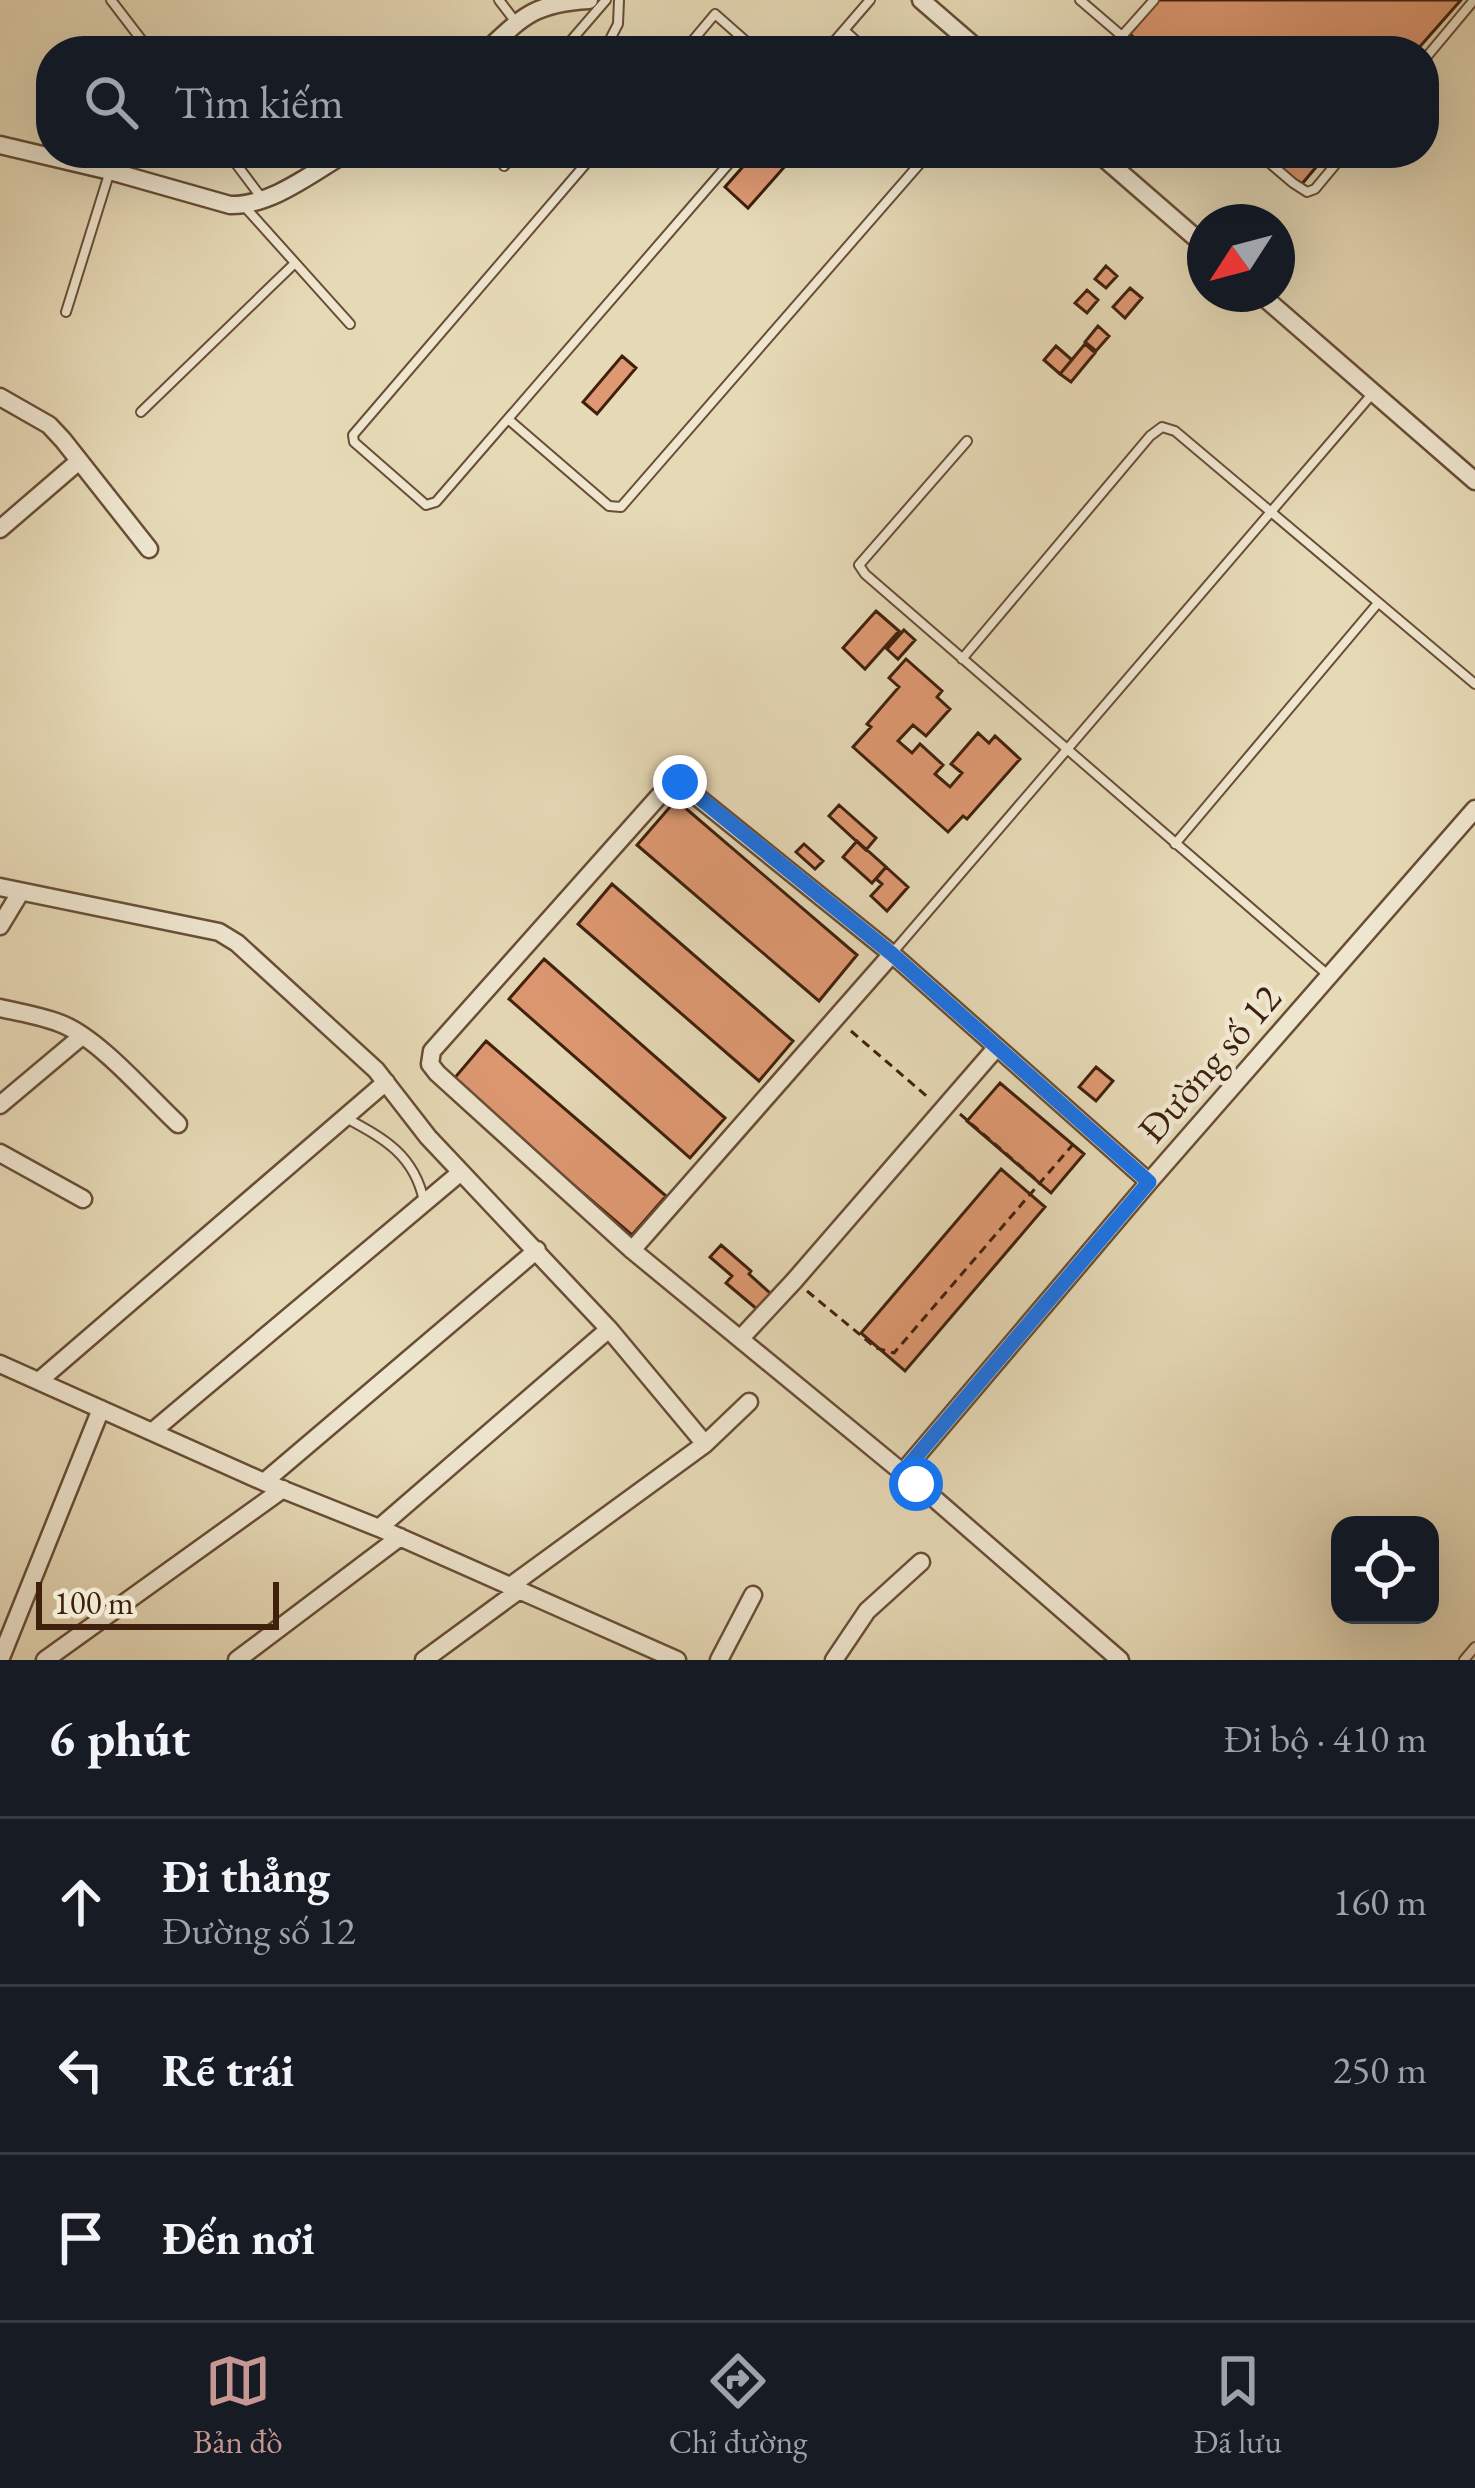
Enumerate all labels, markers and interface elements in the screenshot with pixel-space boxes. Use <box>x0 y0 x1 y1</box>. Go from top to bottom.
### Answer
search box <box>36 36 1439 168</box>
icon: search <box>78 69 144 135</box>
text: Tìm kiếm <box>174 73 344 131</box>
north arrow <box>1187 204 1295 312</box>
route end <box>653 755 707 809</box>
street label: Đường số 12 <box>1127 973 1292 1153</box>
route start <box>889 1457 943 1511</box>
map controls <box>1331 1516 1439 1624</box>
button: locate <box>1331 1516 1439 1624</box>
scale bar <box>36 1576 279 1629</box>
text: 100 m <box>54 1581 134 1624</box>
text: 6 phút <box>48 1705 190 1771</box>
text: Đi bộ · 410 m <box>1223 1713 1427 1764</box>
text: Đi thẳng <box>162 1847 330 1905</box>
icon: ahead <box>48 1869 114 1935</box>
text: 160 m <box>1333 1876 1427 1927</box>
text: Đường số 12 <box>162 1905 356 1956</box>
icon: left <box>48 2037 114 2103</box>
text: Rẽ trái <box>162 2041 294 2099</box>
text: 250 m <box>1333 2044 1427 2095</box>
icon: arrive <box>48 2205 114 2271</box>
text: Đến nơi <box>162 2209 315 2267</box>
tab: Bản đồ <box>193 2348 283 2463</box>
tab: Chỉ đường <box>669 2348 807 2463</box>
tab: Đã lưu <box>1194 2348 1282 2463</box>

